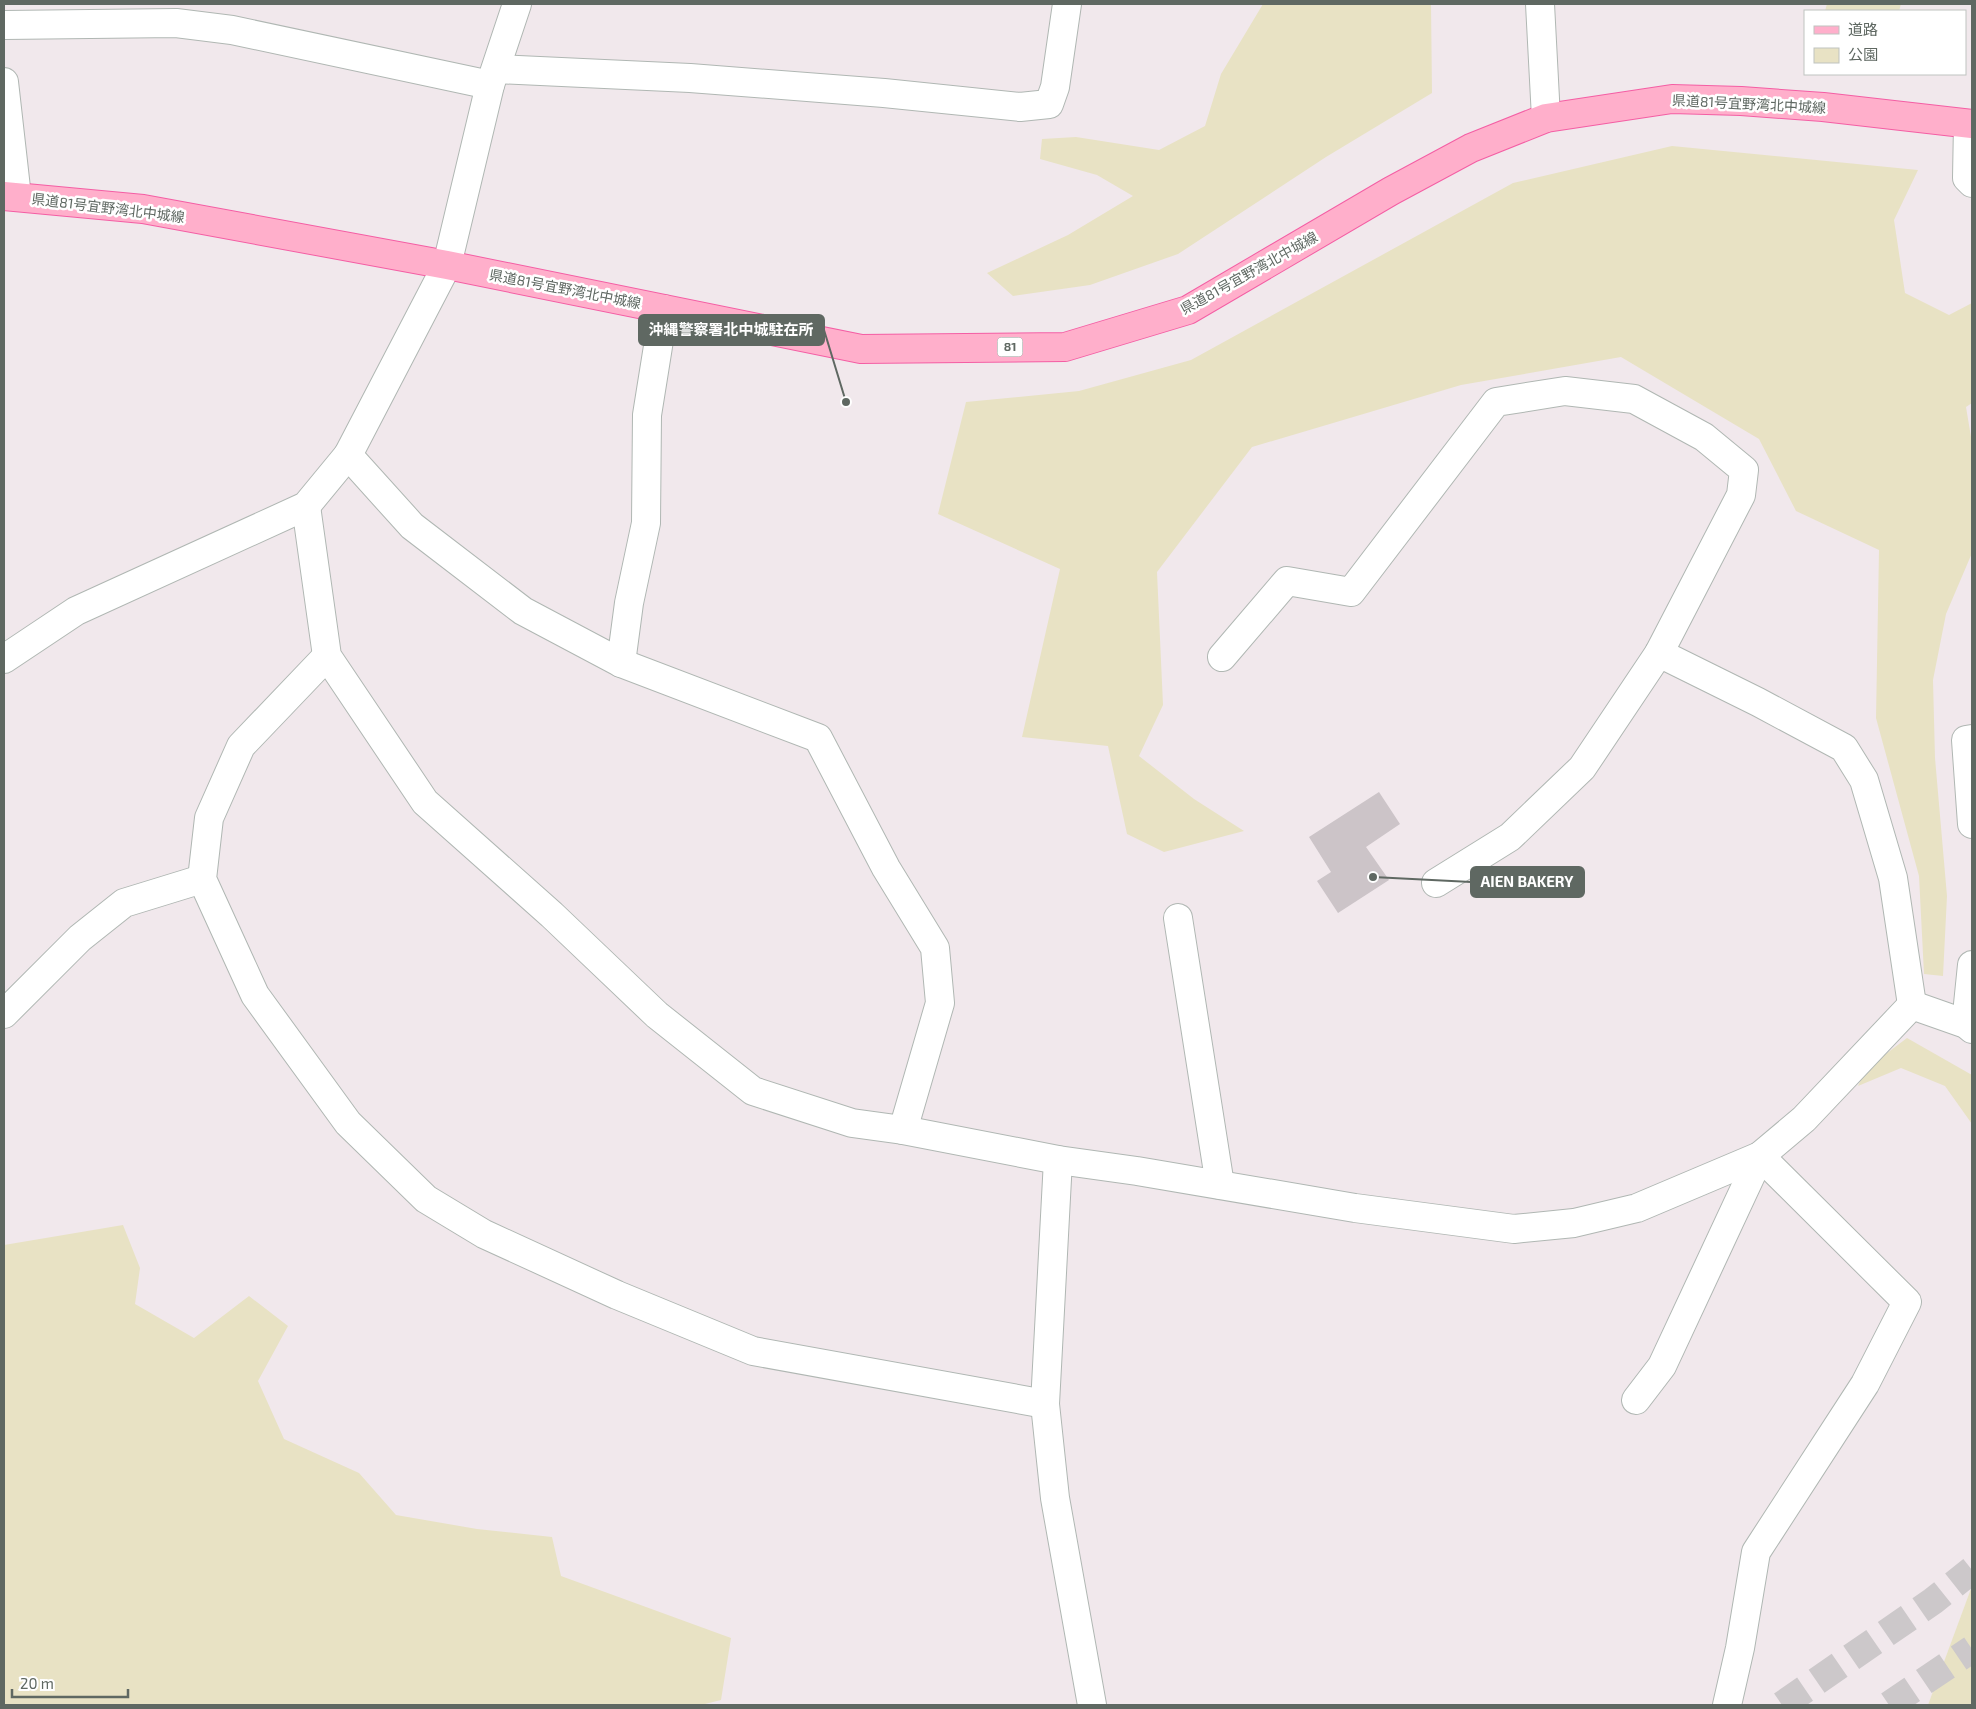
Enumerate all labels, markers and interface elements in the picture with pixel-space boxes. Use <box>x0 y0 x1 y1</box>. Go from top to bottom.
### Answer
legend <box>1804 10 1966 75</box>
text: 道路 <box>1848 20 1878 38</box>
text: 公園 <box>1848 45 1878 63</box>
street label: 県道81号宜野湾北中城線 <box>1672 91 1826 116</box>
street label: 県道81号宜野湾北中城線 <box>31 190 186 225</box>
street label: 県道81号宜野湾北中城線 <box>1177 228 1320 317</box>
street label: 県道81号宜野湾北中城線 <box>488 265 642 312</box>
callout: 沖縄警察署北中城駐在所 <box>639 315 824 345</box>
text: 沖縄警察署北中城駐在所 <box>648 320 814 338</box>
road number: 81 <box>998 338 1022 357</box>
callout: AIEN BAKERY <box>1471 867 1584 897</box>
text: AIEN BAKERY <box>1481 872 1574 890</box>
scale bar <box>12 1666 129 1698</box>
text: 20 m <box>20 1674 54 1692</box>

